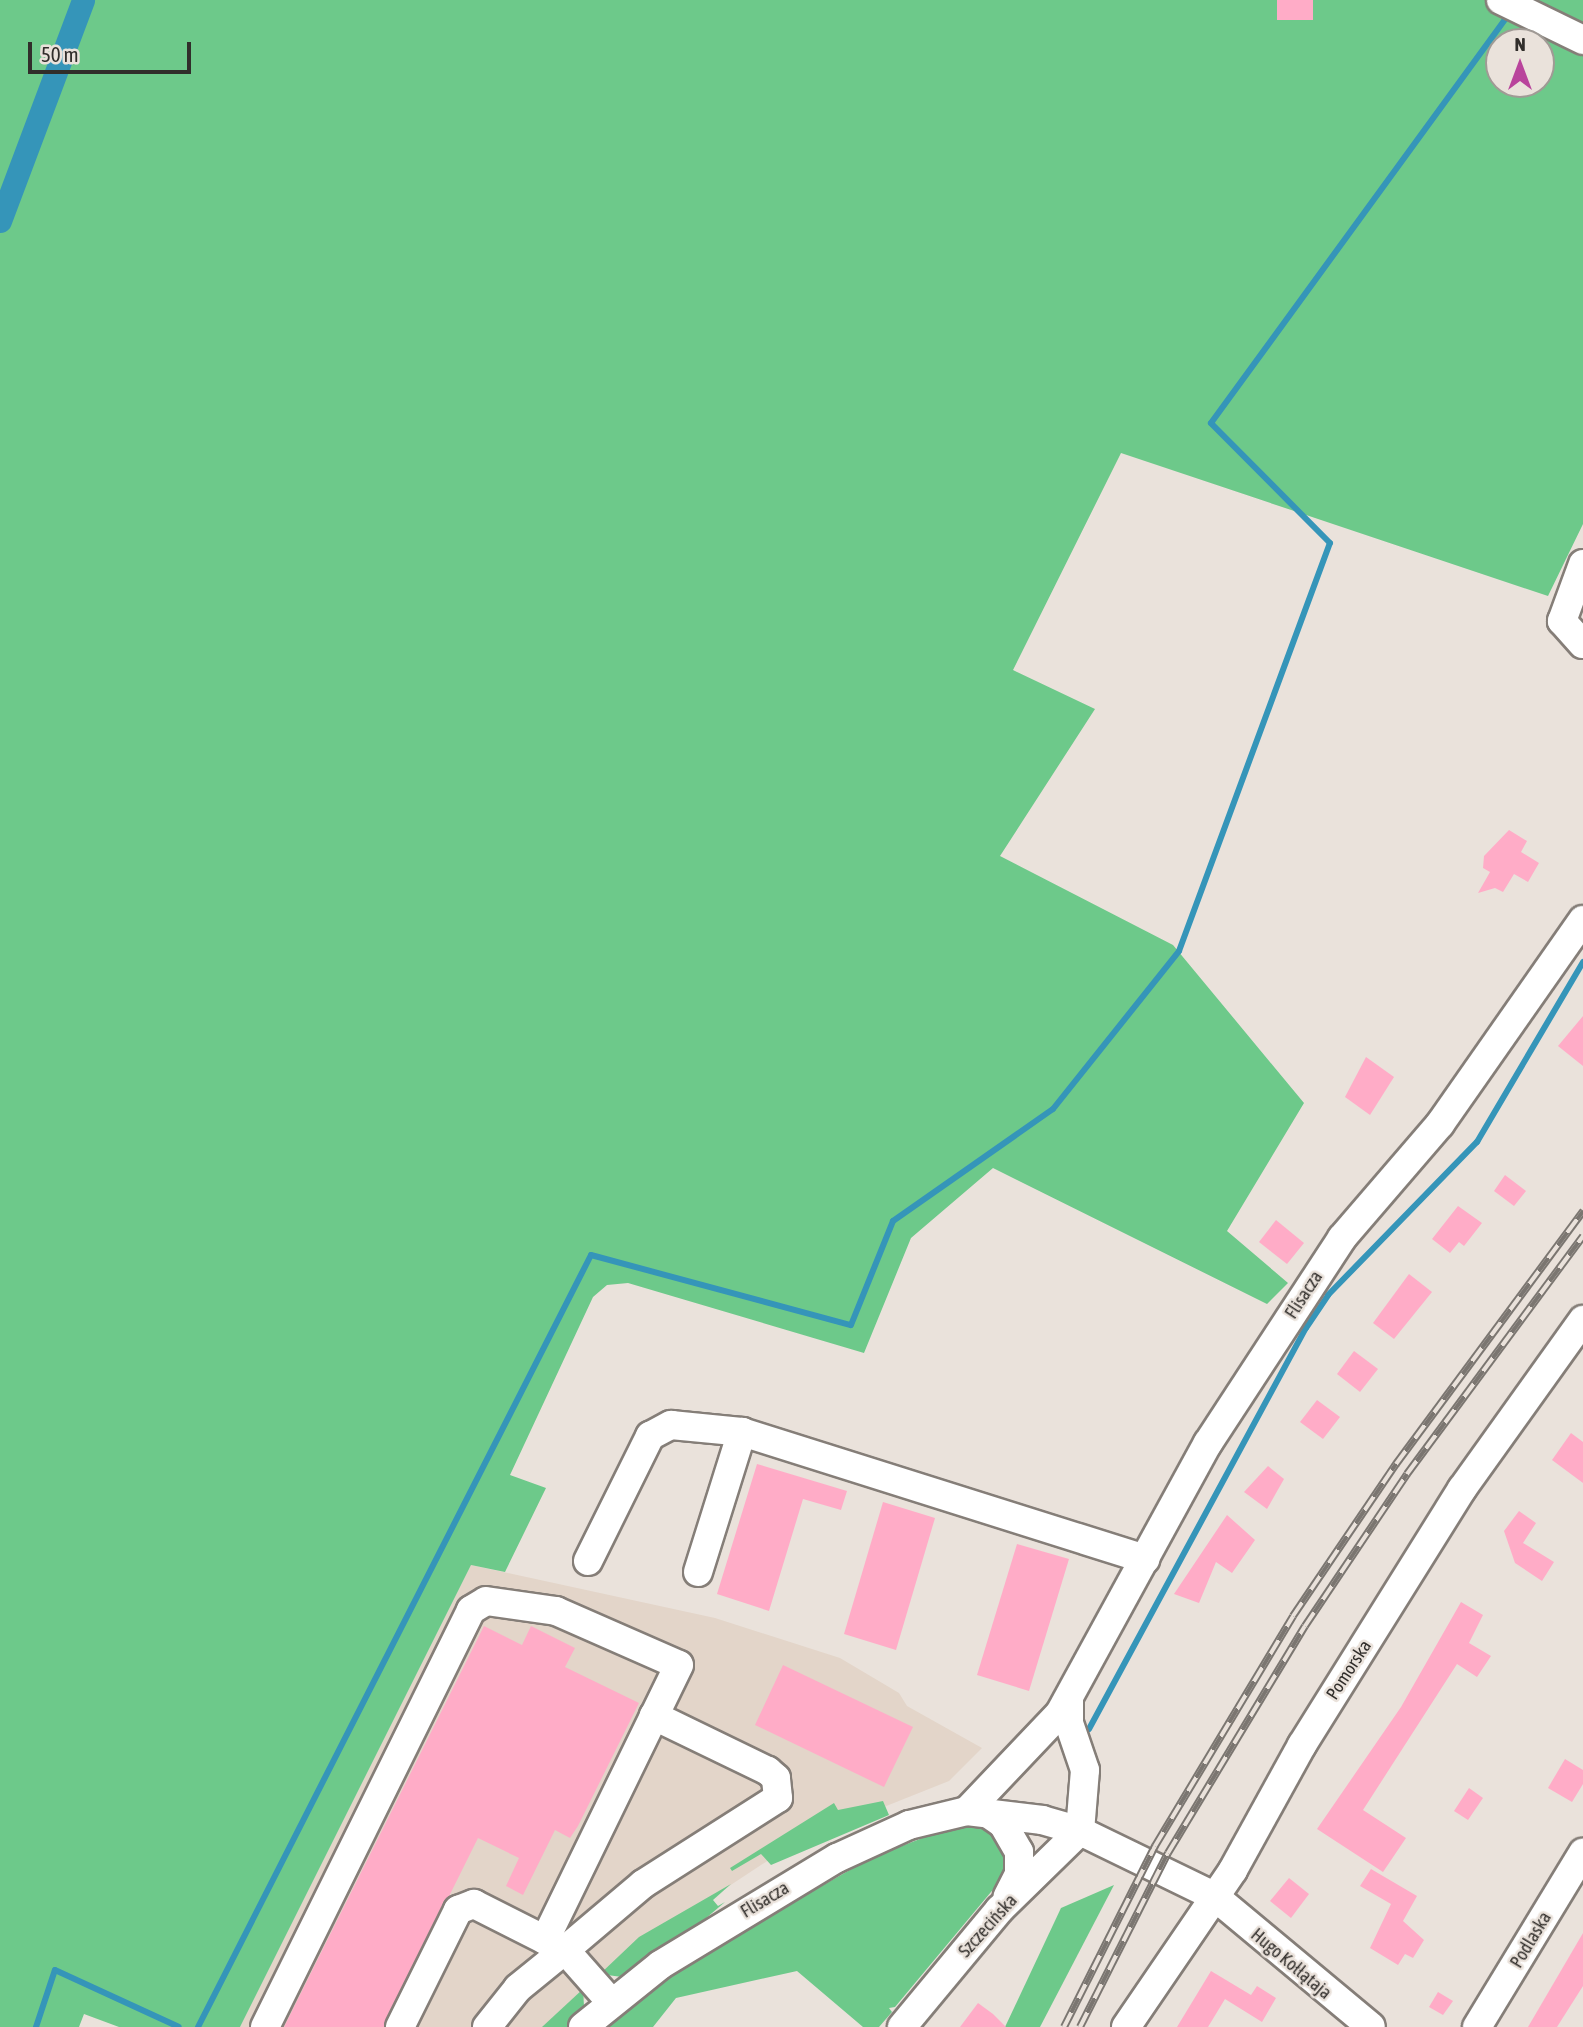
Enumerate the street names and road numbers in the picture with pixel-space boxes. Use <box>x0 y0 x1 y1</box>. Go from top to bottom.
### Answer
street label: Flisacza <box>1281 1267 1327 1323</box>
street label: Pomorska <box>1322 1636 1376 1704</box>
street label: Flisacza <box>737 1877 793 1923</box>
street label: Szczecińska <box>954 1890 1022 1962</box>
street label: Podlaska <box>1506 1908 1556 1972</box>
street label: Hugo Kołłątaja <box>1246 1924 1336 2004</box>

